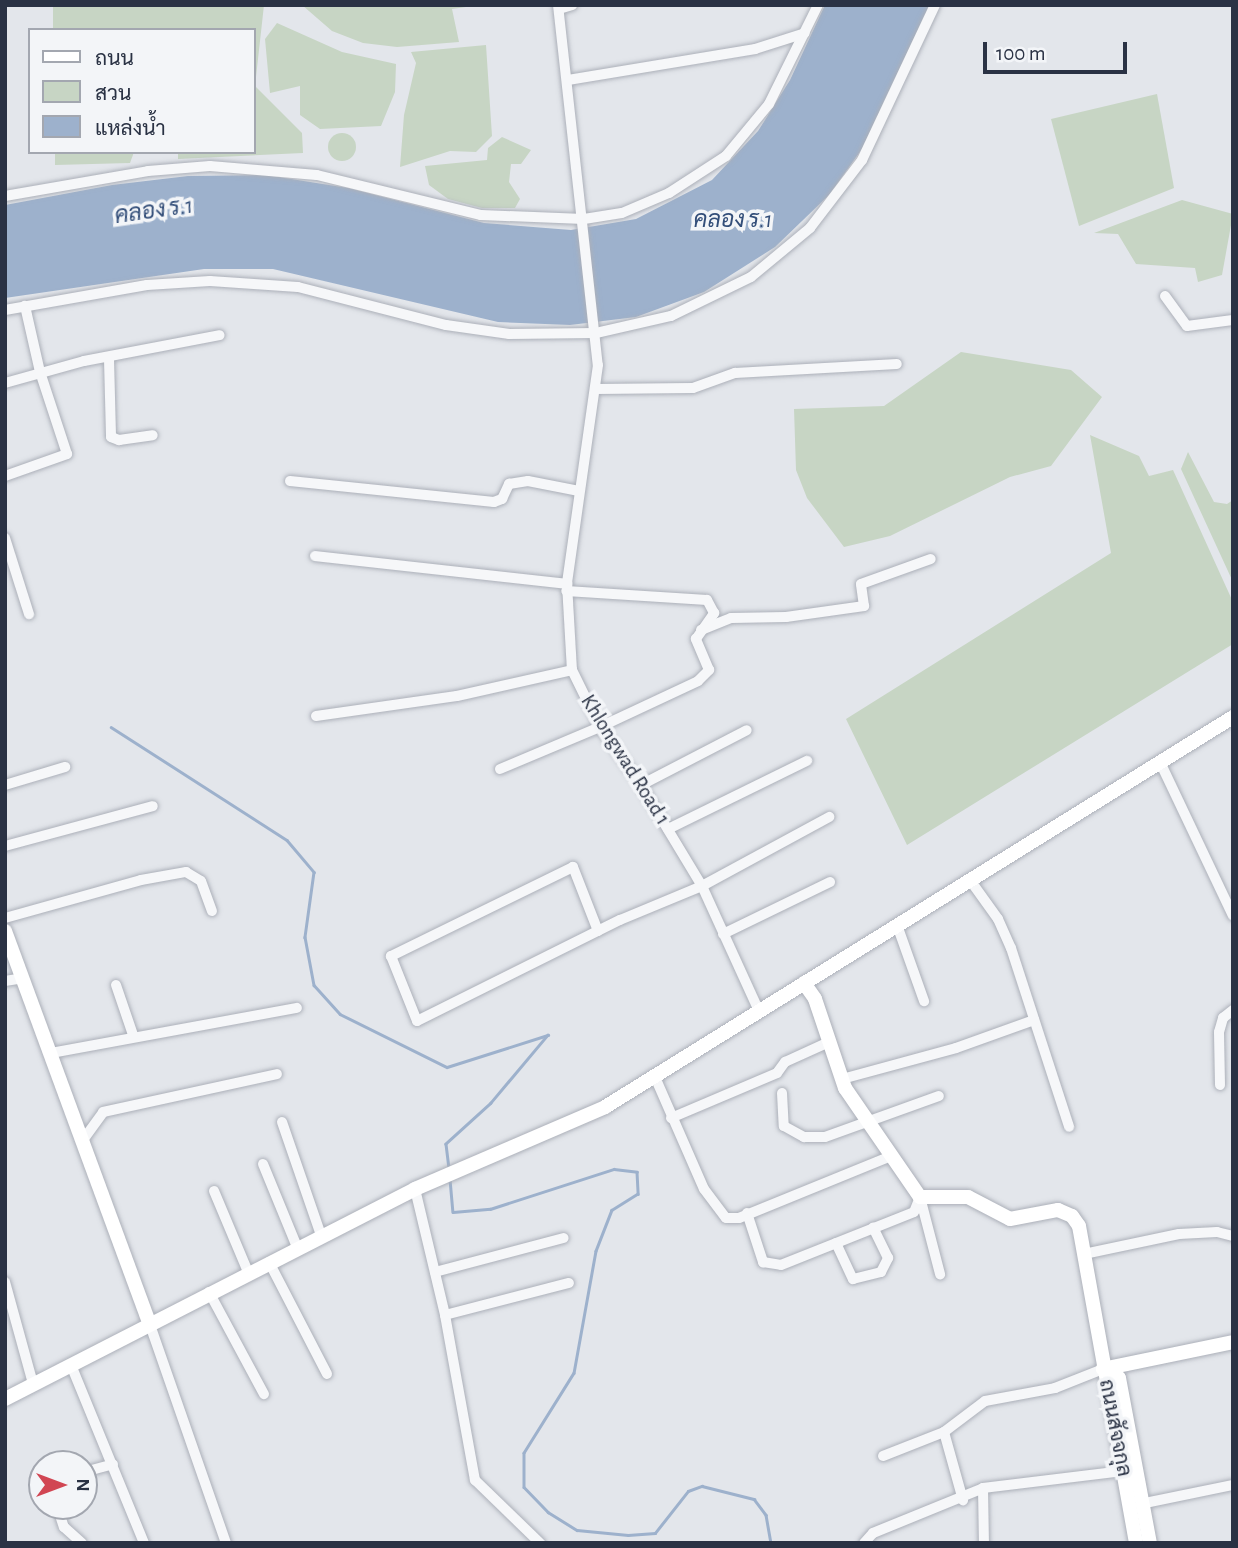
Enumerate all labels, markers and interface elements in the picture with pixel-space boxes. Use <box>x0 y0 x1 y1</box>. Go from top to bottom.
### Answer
legend <box>28 28 256 154</box>
scale bar <box>986 28 1130 72</box>
text: 100 m <box>996 43 1046 64</box>
text: ถนน <box>95 48 134 69</box>
text: สวน <box>95 83 131 104</box>
text: แหล่งน้ำ <box>95 118 166 139</box>
water label: คลอง ร.1 <box>113 193 195 231</box>
water label: คลอง ร.1 <box>694 207 772 235</box>
street label: Khlongwad Road 1 <box>575 690 675 830</box>
street label: ถนนสัจจกุล <box>1093 1377 1137 1479</box>
north arrow <box>28 1450 98 1520</box>
text: N <box>73 1478 92 1492</box>

